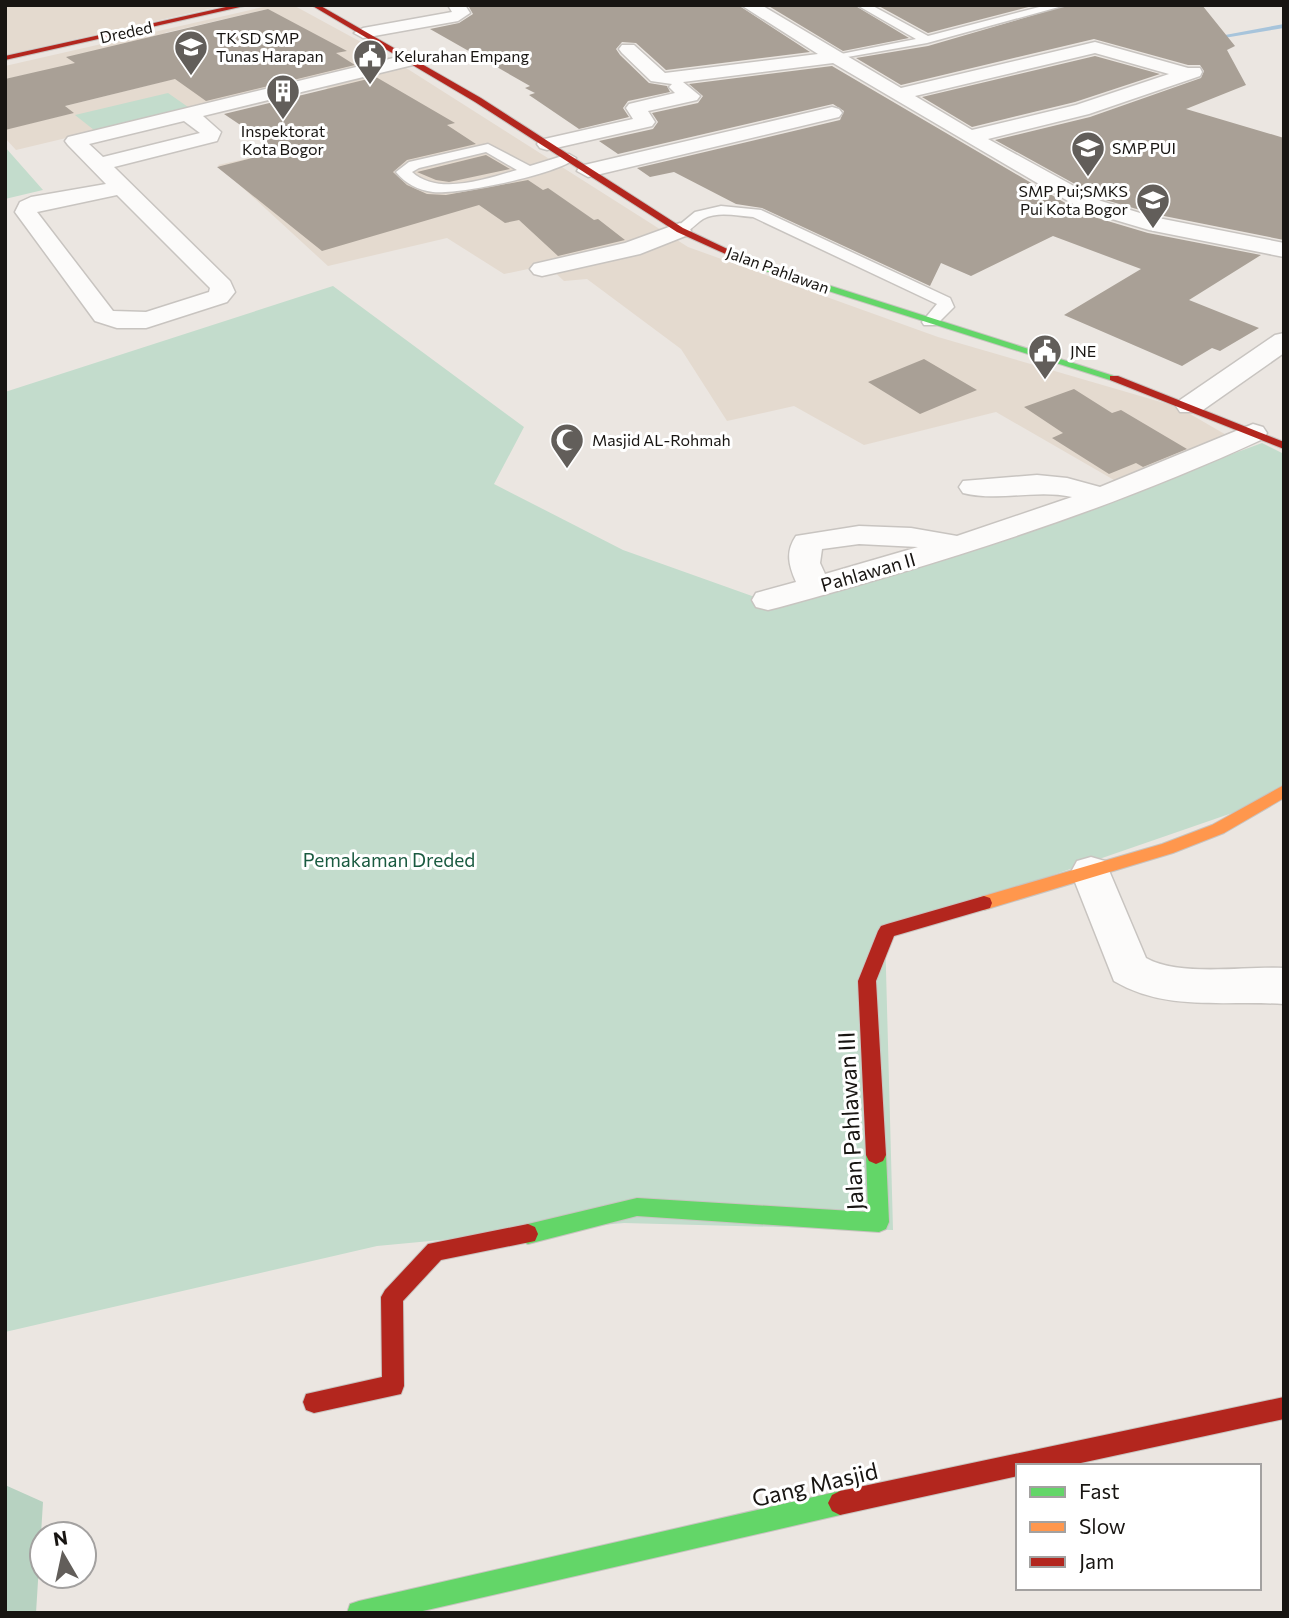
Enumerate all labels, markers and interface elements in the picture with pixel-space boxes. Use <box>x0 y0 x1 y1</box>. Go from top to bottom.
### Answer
street label: Dreded <box>98 17 154 46</box>
school or university icon: TK SD SMP Tunas Harapan <box>172 28 210 77</box>
place label: TK SD SMP Tunas Harapan <box>216 28 324 65</box>
public building icon: Kelurahan Empang <box>351 37 389 86</box>
place label: Kelurahan Empang <box>394 46 529 65</box>
building icon: Inspektorat Kota Bogor <box>264 72 302 121</box>
place label: Inspektorat Kota Bogor <box>241 121 326 158</box>
school or university icon: SMP PUI <box>1069 129 1107 178</box>
place label: SMP PUI <box>1112 138 1176 157</box>
place label: SMP Pui;SMKS Pui Kota Bogor <box>1019 181 1129 218</box>
school or university icon: SMP Pui;SMKS Pui Kota Bogor <box>1134 181 1172 230</box>
street label: Jalan Pahlawan <box>724 242 832 297</box>
public building icon: JNE <box>1026 332 1064 381</box>
place label: JNE <box>1070 341 1096 360</box>
mosque icon: Masjid AL-Rohmah <box>548 421 586 470</box>
place label: Masjid AL-Rohmah <box>592 430 731 449</box>
street label: Pahlawan II <box>818 547 918 596</box>
park label: Pemakaman Dreded <box>303 848 475 871</box>
street label: Jalan Pahlawan III <box>831 1031 869 1211</box>
street label: Gang Masjid <box>749 1456 880 1512</box>
legend <box>1016 1464 1261 1590</box>
text: Fast <box>1079 1478 1120 1503</box>
text: Slow <box>1079 1513 1126 1538</box>
north arrow <box>28 1520 98 1590</box>
text: N <box>51 1525 69 1550</box>
text: Jam <box>1079 1548 1114 1573</box>

